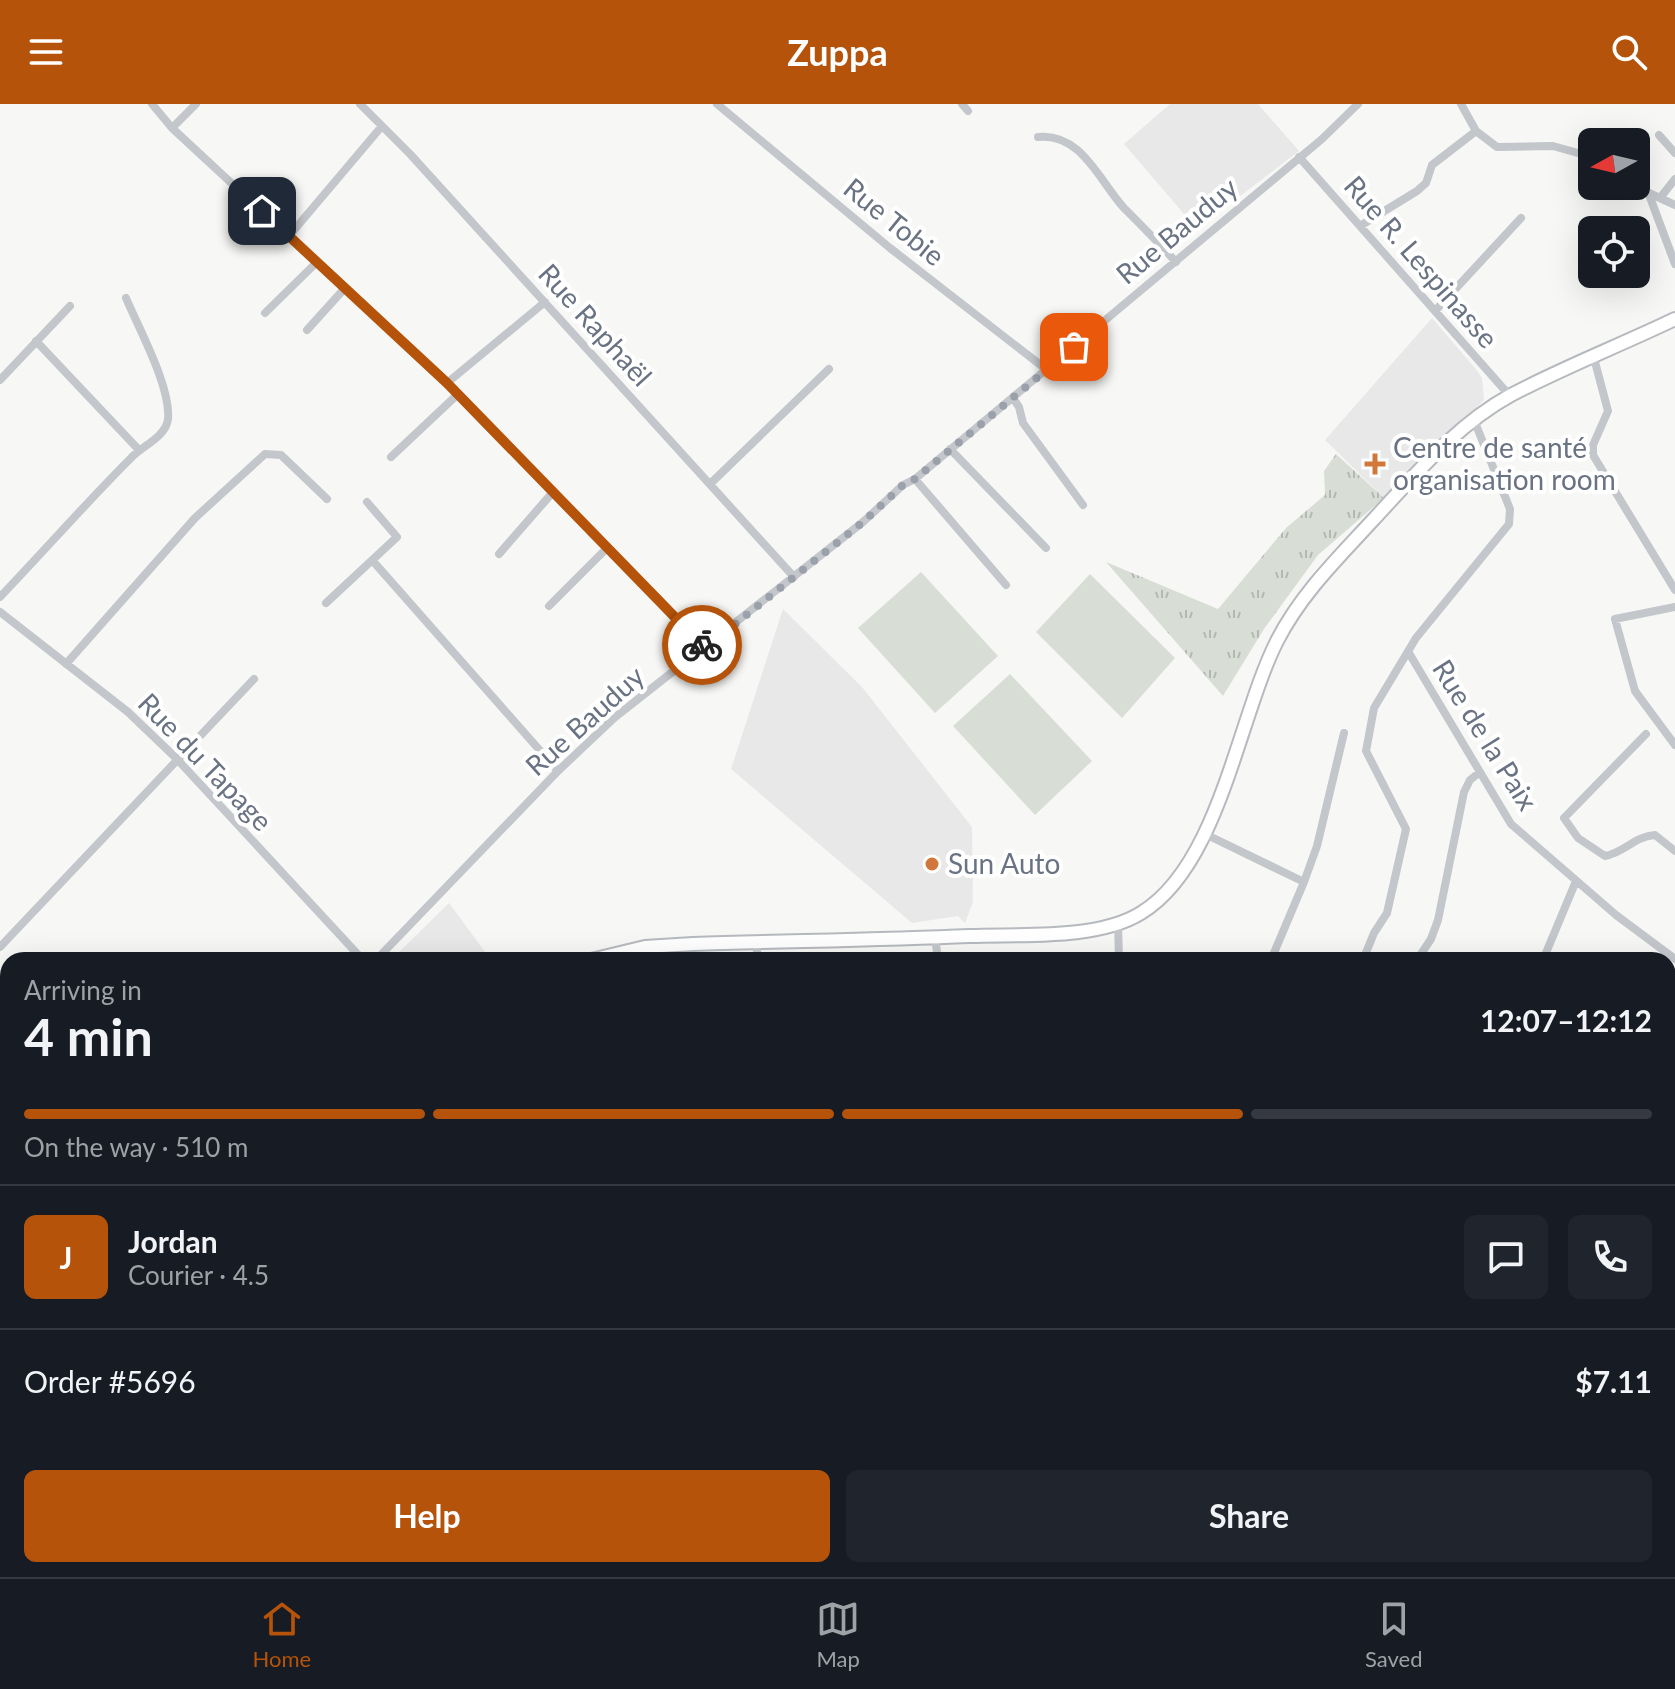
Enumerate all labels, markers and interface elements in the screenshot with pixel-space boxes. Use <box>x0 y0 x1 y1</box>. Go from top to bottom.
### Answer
icon: menu <box>24 30 68 74</box>
text: Zuppa <box>787 30 888 74</box>
icon: search <box>1607 30 1651 74</box>
north arrow <box>1578 128 1650 200</box>
map controls <box>1578 128 1650 288</box>
street label: Rue R. Lespinasse <box>1338 168 1506 354</box>
street label: Rue Bauduy <box>1109 169 1244 291</box>
street label: Rue Tobie <box>837 170 952 272</box>
pin <box>228 177 296 245</box>
icon: home <box>240 189 284 233</box>
button: locate <box>1578 216 1650 288</box>
street label: Rue Raphaël <box>532 256 659 392</box>
pin <box>1040 313 1108 381</box>
icon: bag <box>1052 325 1096 369</box>
place label: Centre de santé organisation room <box>1393 430 1616 496</box>
marker: Centre de santé organisation room <box>1364 453 1386 475</box>
courier <box>662 605 742 685</box>
icon: bike <box>680 623 724 667</box>
street label: Rue de la Paix <box>1426 653 1546 816</box>
street label: Rue Bauduy <box>518 658 651 782</box>
street label: Rue du Tapage <box>132 685 280 837</box>
place label: Sun Auto <box>948 846 1060 880</box>
marker: Sun Auto <box>923 855 941 873</box>
text: Arriving in <box>24 974 142 1006</box>
text: 12:07–12:12 <box>1480 1002 1652 1038</box>
text: 4 min <box>24 1005 153 1067</box>
text: On the way · 510 m <box>24 1131 248 1163</box>
button: chat <box>1464 1215 1548 1299</box>
button: phone <box>1568 1215 1652 1299</box>
text: Jordan <box>128 1223 218 1259</box>
text: J <box>60 1239 72 1275</box>
text: Courier · 4.5 <box>128 1259 269 1291</box>
text: Order #5696 <box>24 1363 196 1399</box>
text: $7.11 <box>1575 1363 1652 1399</box>
button: Help <box>24 1470 830 1562</box>
button: Share <box>846 1470 1652 1562</box>
tab: Home <box>252 1597 311 1672</box>
tab: Map <box>816 1597 860 1672</box>
tab: Saved <box>1365 1597 1422 1672</box>

